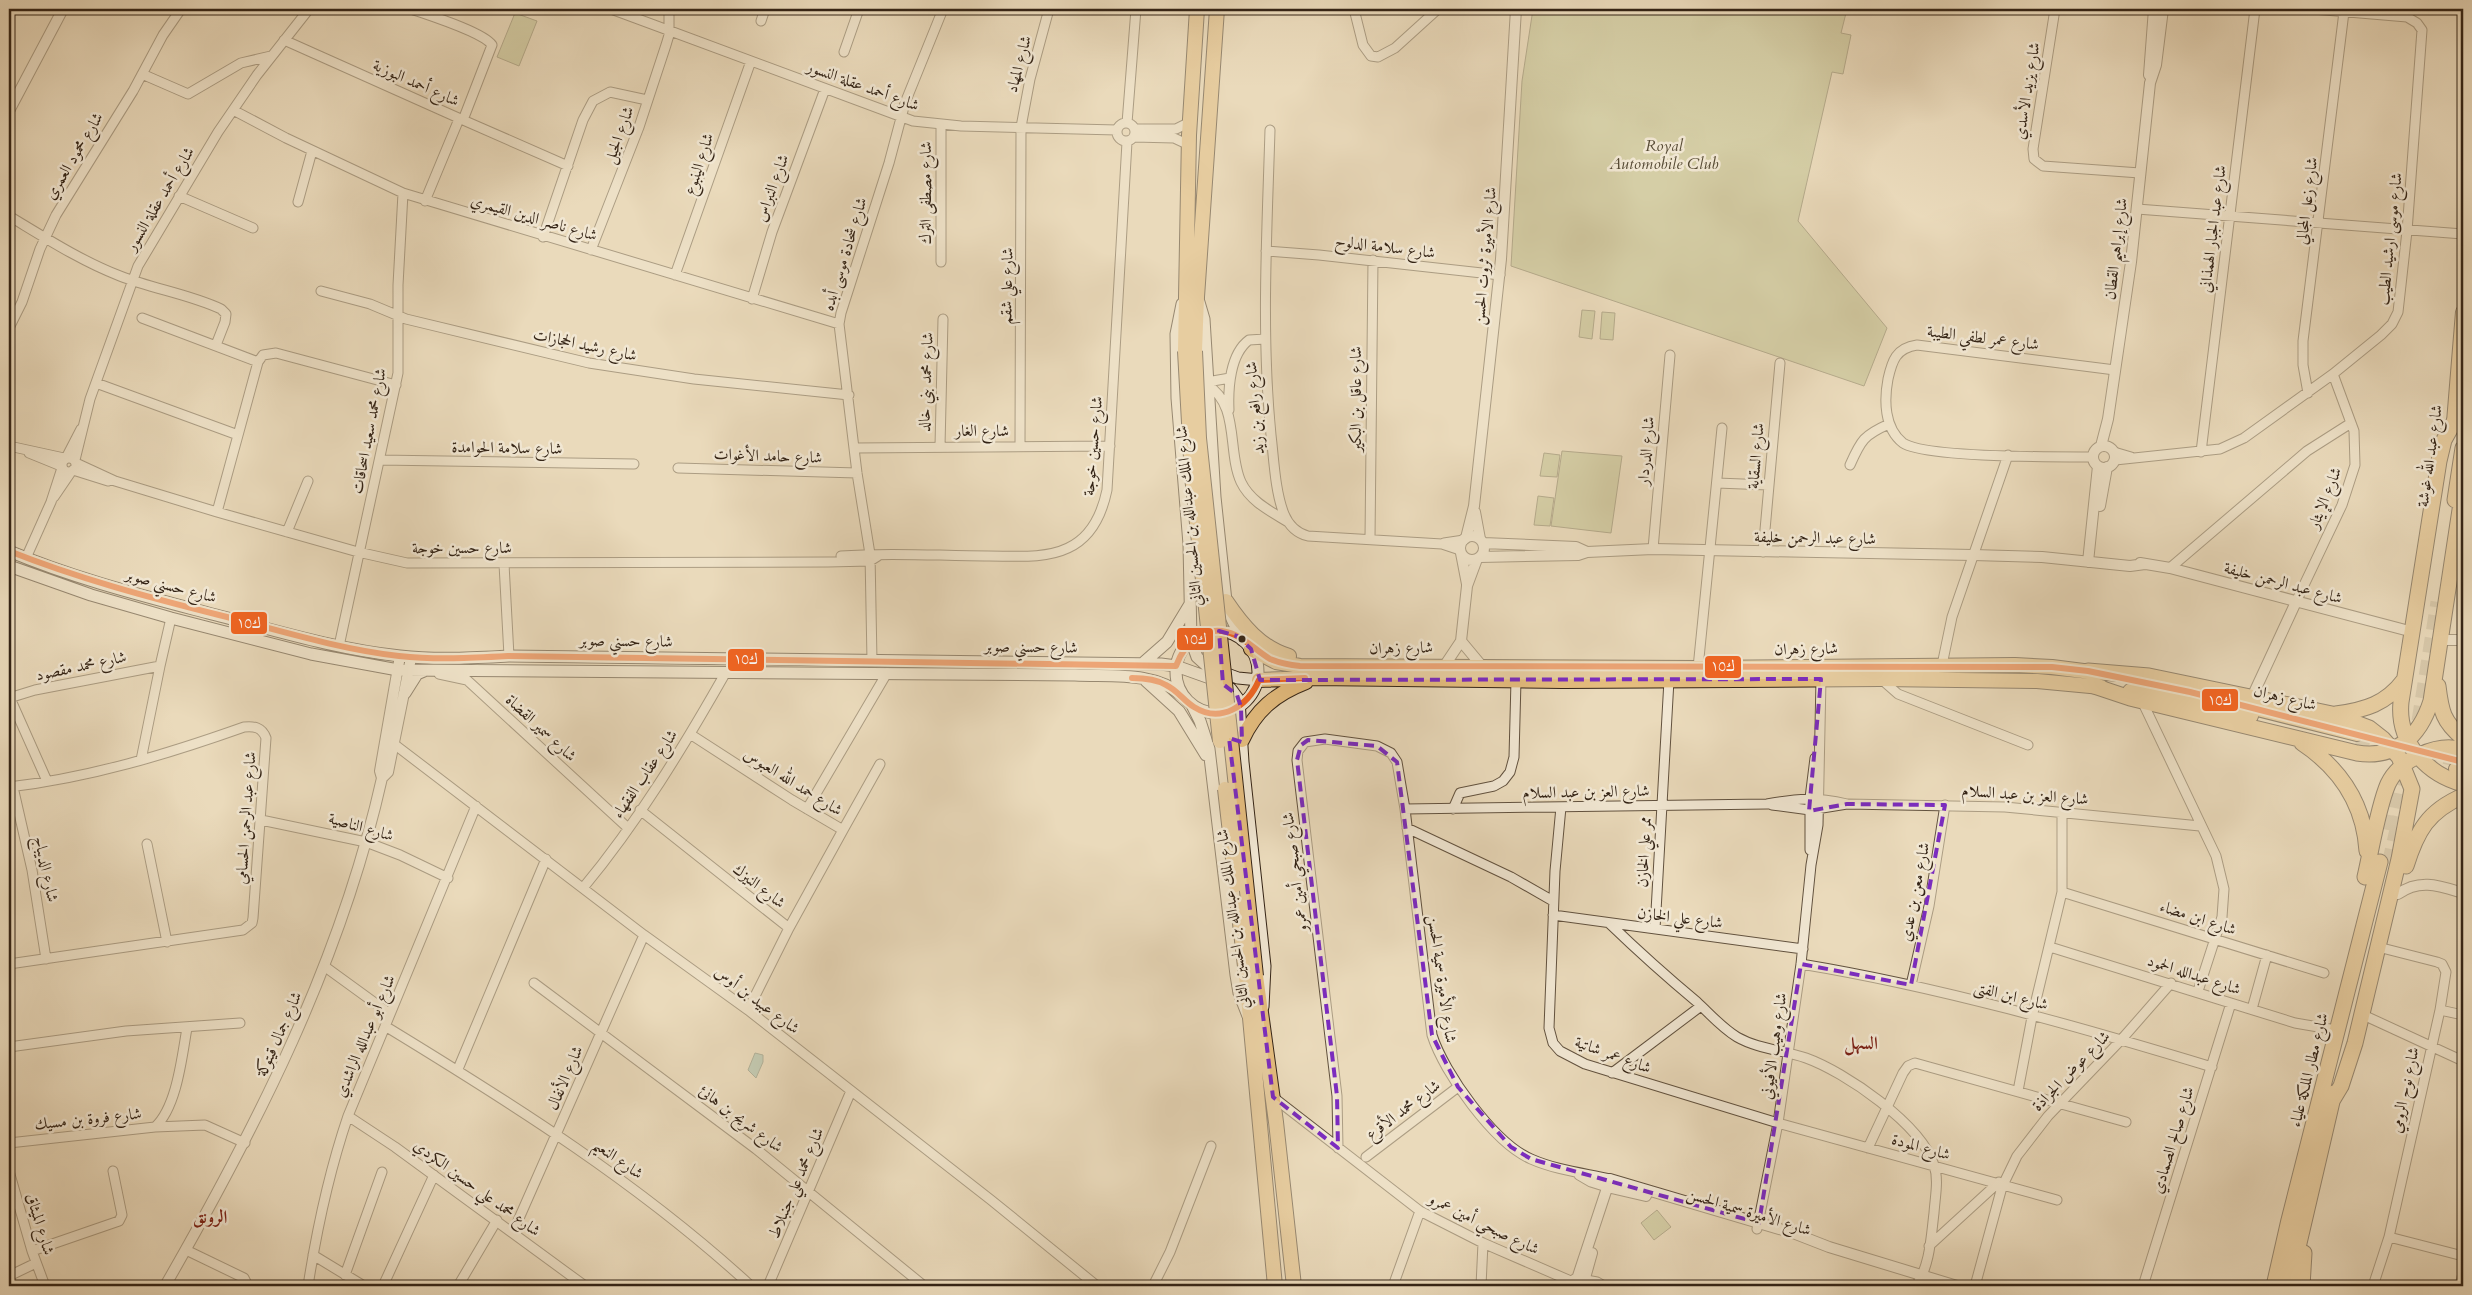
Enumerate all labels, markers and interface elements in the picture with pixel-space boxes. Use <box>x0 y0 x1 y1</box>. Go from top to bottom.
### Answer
street label: شارع المهاد <box>1001 33 1039 96</box>
street label: شارع يزيد الأسدي <box>2007 41 2048 142</box>
street label: شارع أحمد البوزية <box>368 53 463 114</box>
street label: شارع أحمد عقلة النسور <box>801 54 923 118</box>
street label: شارع الجيل <box>598 103 641 168</box>
street label: شارع محمود العمري <box>39 108 110 205</box>
street label: شارع الينبوع <box>679 130 721 199</box>
park label: Royal Automobile Club <box>1608 135 1719 175</box>
street label: شارع أحمد عقلة النسور <box>118 142 202 258</box>
street label: شارع مصطفى الترك <box>915 142 939 244</box>
street label: شارع النبراس <box>750 151 796 226</box>
street label: شارع زعل المجالي <box>2291 156 2325 246</box>
street label: شارع عبد الجبار الهمذاني <box>2194 164 2234 294</box>
street label: شارع موسى ارشيد الطيب <box>2372 172 2410 307</box>
street label: شارع الأميرة ثروت الحسن <box>1467 186 1504 326</box>
street label: شارع ناصر الدين القيمري <box>467 189 600 249</box>
street label: شارع شحادة موسى أبده <box>816 194 875 314</box>
street label: شارع إبراهيم القطان <box>2099 197 2138 302</box>
street label: شارع سلامة الدلوح <box>1333 230 1437 267</box>
street label: شارع علي شقم <box>995 247 1023 325</box>
street label: شارع عمر لطفي الطيبة <box>1925 320 2040 360</box>
street label: شارع رشيد الحجازات <box>531 323 639 369</box>
street label: شارع محمد بني خالد <box>913 332 942 432</box>
street label: شارع عاقل بن البكير <box>1345 346 1369 454</box>
street label: شارع رافع بن زيد <box>1240 360 1274 455</box>
street label: شارع محمد سعيد اسحاقات <box>346 366 394 496</box>
street label: شارع حسين خوجة <box>1078 395 1110 497</box>
street label: شارع عبد الله غوشة <box>2410 403 2450 509</box>
street label: شارع الدردار <box>1632 416 1662 489</box>
street label: شارع الغار <box>953 420 1009 444</box>
street label: شارع السقاية <box>1742 422 1772 490</box>
street label: شارع الملك عبدالله بن الحسين الثاني <box>1170 425 1210 607</box>
street label: شارع سلامة الحوامدة <box>451 436 563 462</box>
street label: شارع حامد الأغوات <box>713 442 823 471</box>
street label: شارع الإيثار <box>2302 464 2349 535</box>
street label: شارع عبد الرحمن خليفة <box>1754 526 1876 552</box>
street label: شارع حسين خوجة <box>412 537 512 561</box>
street label: شارع عبد الرحمن خليفة <box>2221 557 2345 611</box>
street label: شارع حسني صوبر <box>120 563 219 613</box>
line badge: ك١٥ <box>230 611 268 635</box>
text: ك١٥ <box>237 614 261 633</box>
line badge: ك١٥ <box>1176 627 1214 651</box>
street label: شارع حسني صوبر <box>577 629 673 657</box>
text: ك١٥ <box>1183 630 1207 649</box>
unlabelled marker <box>1237 634 1247 644</box>
street label: شارع حسني صوبر <box>982 635 1078 663</box>
street label: شارع زهران <box>1369 636 1433 662</box>
street label: شارع زهران <box>1774 637 1838 663</box>
street label: شارع محمد مقصود <box>34 646 129 688</box>
line badge: ك١٥ <box>727 648 765 672</box>
text: ك١٥ <box>734 650 758 669</box>
line badge: ك١٥ <box>1704 655 1742 679</box>
text: ك١٥ <box>1711 657 1735 676</box>
street label: شارع زهران <box>2251 680 2319 718</box>
line badge: ك١٥ <box>2201 688 2239 712</box>
street label: شارع سمير القضاة <box>499 689 581 768</box>
text: ك١٥ <box>2208 691 2232 710</box>
street label: شارع عقاب الفقهاء <box>607 725 685 824</box>
street label: شارع حمد الله العبوس <box>738 741 848 823</box>
street label: شارع عبد الرحمن الحسامي <box>230 751 264 885</box>
street label: شارع العز بن عبد السلام <box>1522 780 1650 807</box>
street label: شارع العز بن عبد السلام <box>1961 780 2089 813</box>
street label: شارع الناصية <box>325 807 396 849</box>
street label: شارع صبحي أمين عمرو <box>1276 811 1317 935</box>
street label: ممر علي الخازن <box>1631 816 1661 888</box>
street label: شارع الملك عبدالله بن الحسين الثاني <box>1211 827 1257 1010</box>
street label: شارع الديباج <box>25 834 64 905</box>
street label: شارع معن بن عدي <box>1895 841 1937 944</box>
street label: شارع النيزك <box>727 858 790 915</box>
street label: شارع ابن مضاء <box>2156 895 2239 943</box>
street label: شارع علي الخازن <box>1635 902 1724 938</box>
street label: شارع الأميرة سمية الحسن <box>1420 913 1463 1045</box>
street label: شارع عبدالله الحمود <box>2144 950 2244 1002</box>
street label: شارع عبيد بن أوس <box>709 960 805 1041</box>
street label: شارع أبو عبدالله الراشدي <box>328 971 403 1101</box>
street label: شارع ابن الفتى <box>1971 976 2050 1018</box>
street label: شارع جمال قيتوكة <box>250 988 309 1082</box>
street label: شارع وهيب الأفيوني <box>1755 991 1794 1101</box>
street label: شارع مطار الملكة علياء <box>2284 1011 2336 1130</box>
street label: شارع عوض الجراذة <box>2027 1026 2117 1118</box>
street label: شارع عمر شاتية <box>1571 1031 1654 1081</box>
district label: السهل <box>1844 1031 1878 1056</box>
street label: شارع الأنفال <box>541 1042 590 1114</box>
street label: شارع نوح الرومي <box>2385 1045 2428 1136</box>
street label: شارع محمد الأقرع <box>1361 1074 1446 1147</box>
street label: شارع شريح بن هانئ <box>693 1080 788 1159</box>
street label: شارع صالح الصمادي <box>2146 1084 2202 1197</box>
street label: شارع فروة بن مسيك <box>33 1102 143 1138</box>
street label: شارع محمد علي جنبلاط <box>763 1124 833 1244</box>
street label: شارع المودة <box>1889 1128 1953 1168</box>
street label: شارع محمد علي حسين الكردي <box>407 1134 545 1245</box>
street label: شارع النعيم <box>585 1134 648 1188</box>
street label: شارع الأميرة سمية الحسن <box>1684 1182 1814 1243</box>
street label: شارع صبحي أمين عمرو <box>1422 1186 1543 1264</box>
street label: شارع الميثاق <box>18 1190 60 1258</box>
district label: الرونق <box>193 1205 227 1230</box>

